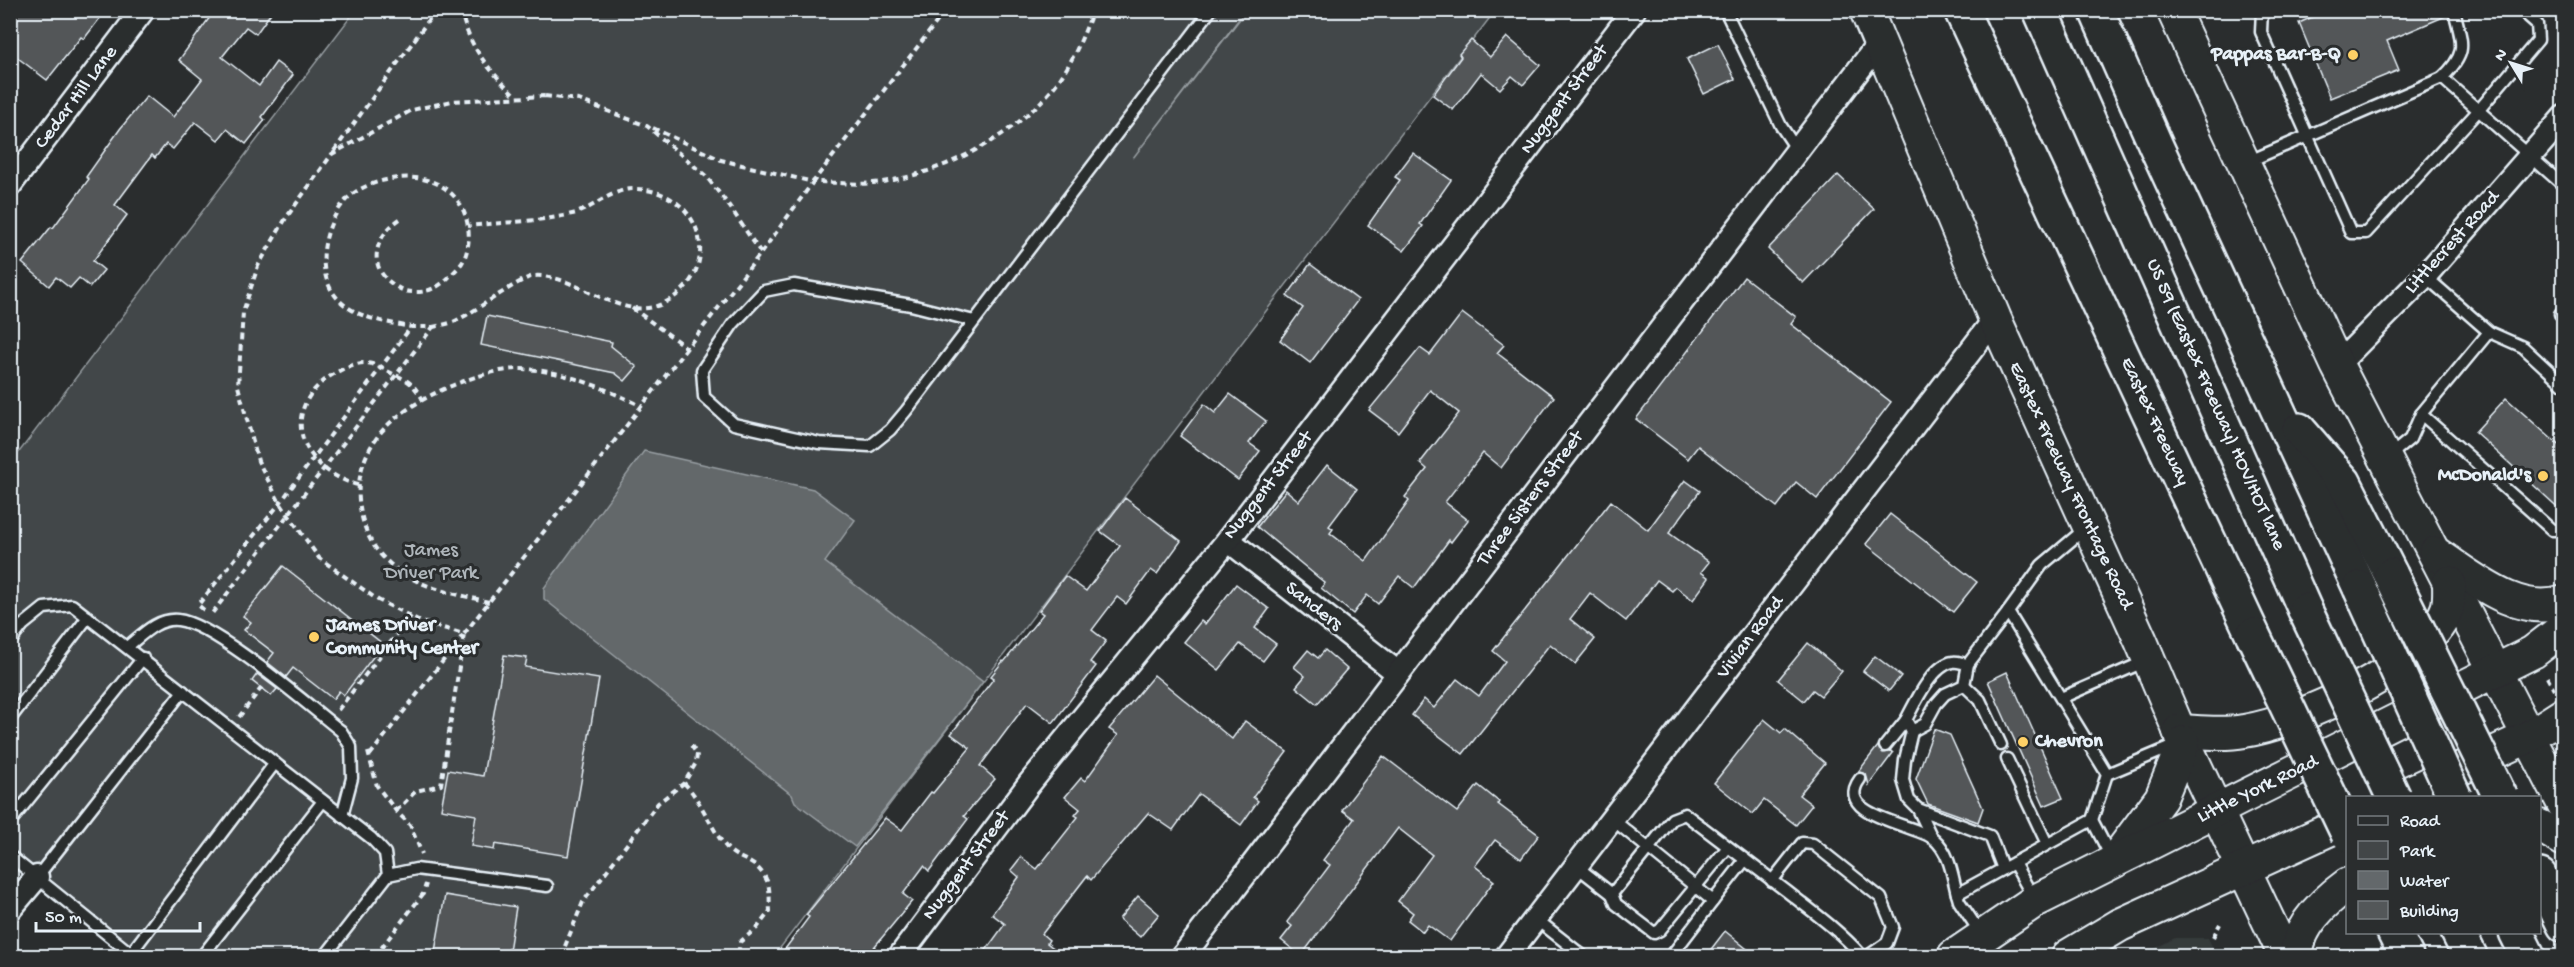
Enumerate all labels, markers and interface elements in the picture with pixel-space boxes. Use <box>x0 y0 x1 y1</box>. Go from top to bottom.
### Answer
north arrow <box>2481 33 2541 93</box>
street label: Nuggent Street <box>1516 39 1615 159</box>
street label: Cedar Hill Lane <box>31 41 124 154</box>
place label: Pappas Bar-B-Q <box>2210 44 2342 67</box>
text: N <box>2491 46 2513 66</box>
marker: Pappas Bar-B-Q <box>2346 48 2360 62</box>
street label: Littlecrest Road <box>2401 185 2507 299</box>
street label: US 59 (Eastex Freeway) HOV/HOT lane <box>2140 256 2290 554</box>
street label: Eastex Freeway <box>2114 354 2194 490</box>
street label: Eastex Freeway Frontage Road <box>2002 359 2139 615</box>
street label: Nuggent Street <box>1220 426 1320 545</box>
street label: Three Sisters Street <box>1472 426 1590 572</box>
place label: McDonald's <box>2438 465 2533 488</box>
marker: McDonald's <box>2536 469 2550 483</box>
park label: James Driver Park <box>382 540 480 586</box>
street label: Sanders <box>1280 578 1347 637</box>
street label: Vivian Road <box>1712 590 1791 685</box>
place label: James Driver Community Center <box>325 615 480 661</box>
marker: James Driver Community Center <box>307 630 321 644</box>
place label: Chevron <box>2034 731 2103 754</box>
marker: Chevron <box>2016 735 2030 749</box>
street label: Little York Road <box>2194 750 2324 829</box>
legend <box>2346 796 2541 934</box>
street label: Nuggent Street <box>918 805 1017 925</box>
text: Road <box>2400 812 2441 833</box>
text: Park <box>2399 842 2436 863</box>
text: Water <box>2400 872 2450 893</box>
scale bar <box>36 895 200 933</box>
text: Building <box>2399 902 2459 923</box>
text: 50 m <box>45 908 82 929</box>

